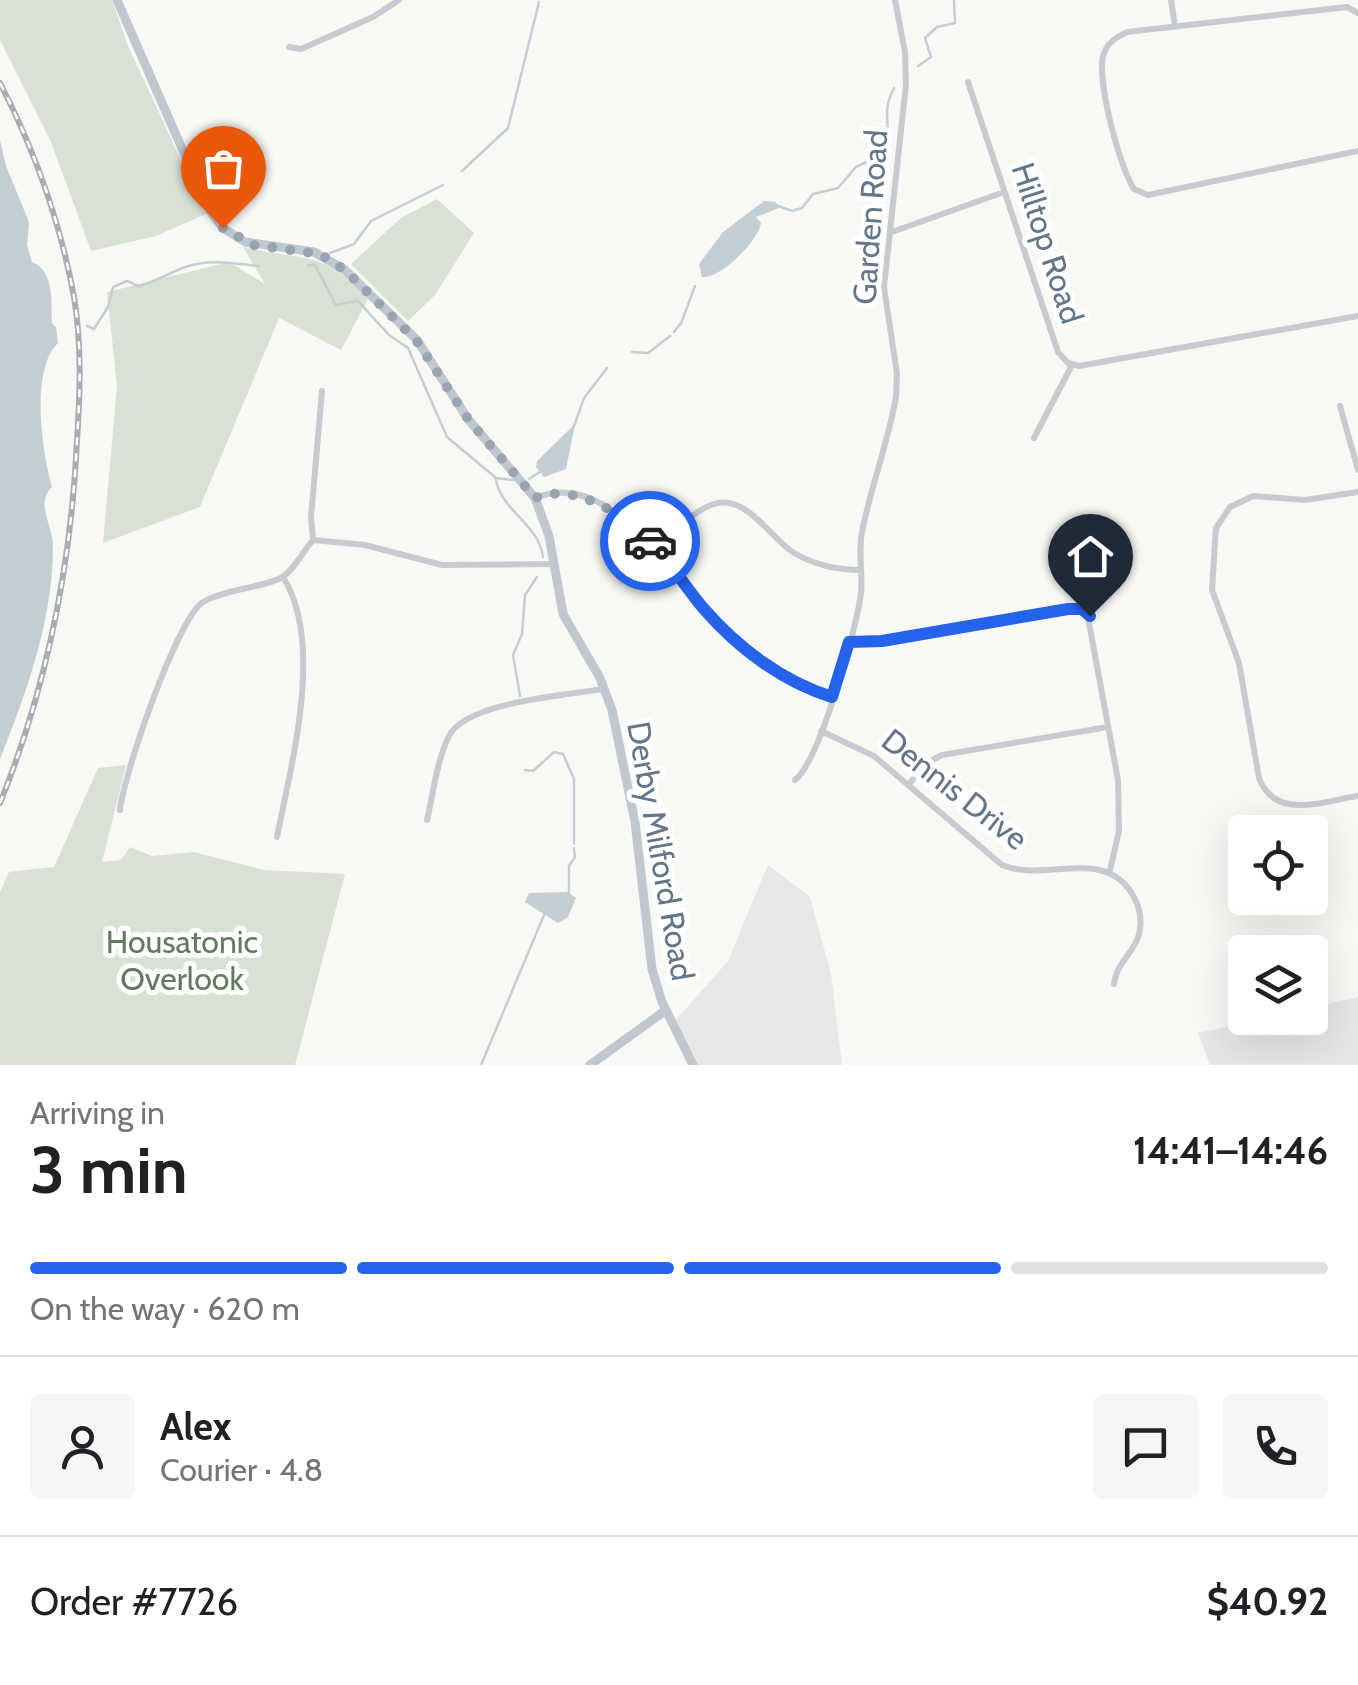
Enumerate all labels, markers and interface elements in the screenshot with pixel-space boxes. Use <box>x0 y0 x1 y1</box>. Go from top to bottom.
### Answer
pin <box>181 126 266 229</box>
street label: Garden Road <box>844 128 896 306</box>
icon: bag <box>196 141 251 196</box>
street label: Hilltop Road <box>1004 158 1092 328</box>
courier <box>600 491 700 591</box>
icon: car <box>623 514 678 569</box>
pin <box>1048 514 1133 617</box>
icon: home <box>1063 529 1118 584</box>
street label: Derby Milford Road <box>619 718 703 984</box>
street label: Dennis Drive <box>874 720 1036 858</box>
map controls <box>1228 815 1328 1035</box>
button: locate <box>1228 815 1328 915</box>
park label: Housatonic Overlook <box>106 922 258 998</box>
button: layers <box>1228 935 1328 1035</box>
text: Arriving in <box>30 1093 165 1132</box>
text: 14:41–14:46 <box>1133 1127 1328 1174</box>
text: 3 min <box>30 1130 188 1209</box>
text: On the way · 620 m <box>30 1289 300 1328</box>
button: person <box>30 1394 135 1499</box>
button: chat <box>1093 1394 1198 1499</box>
button: phone <box>1223 1394 1328 1499</box>
text: Alex <box>160 1403 231 1450</box>
text: Courier · 4.8 <box>160 1450 323 1489</box>
text: Order #7726 <box>30 1578 238 1625</box>
text: $40.92 <box>1207 1578 1328 1625</box>

